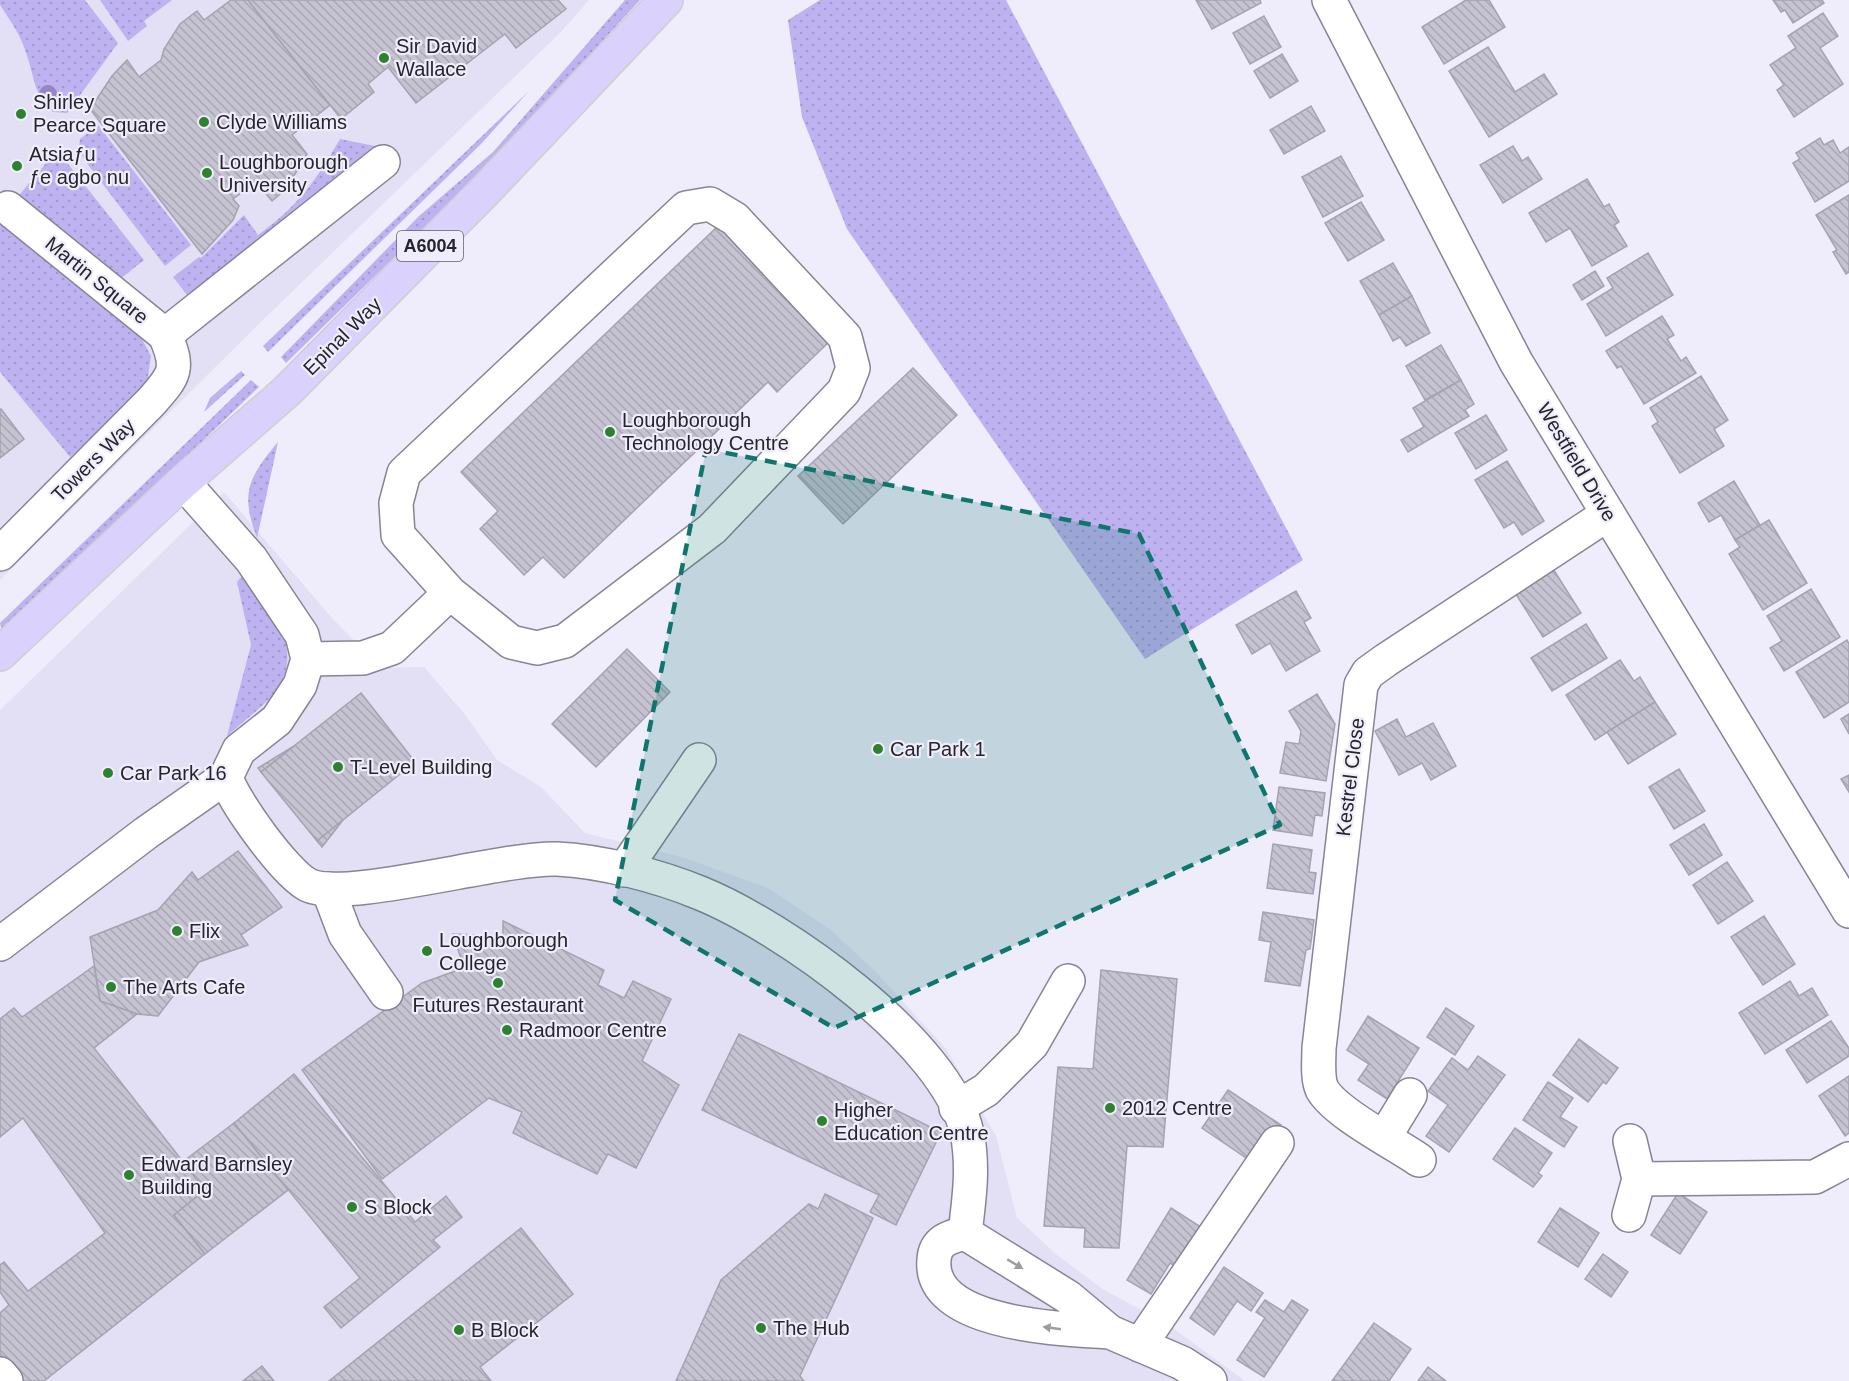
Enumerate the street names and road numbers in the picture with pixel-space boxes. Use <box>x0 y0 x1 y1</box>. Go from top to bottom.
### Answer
road number: A6004 <box>397 231 463 261</box>
street label: Martin Square <box>41 232 153 328</box>
street label: Epinal Way <box>299 293 385 379</box>
street label: Westfield Drive <box>1533 399 1621 525</box>
street label: Towers Way <box>47 414 139 506</box>
street label: Kestrel Close <box>1332 717 1368 837</box>

